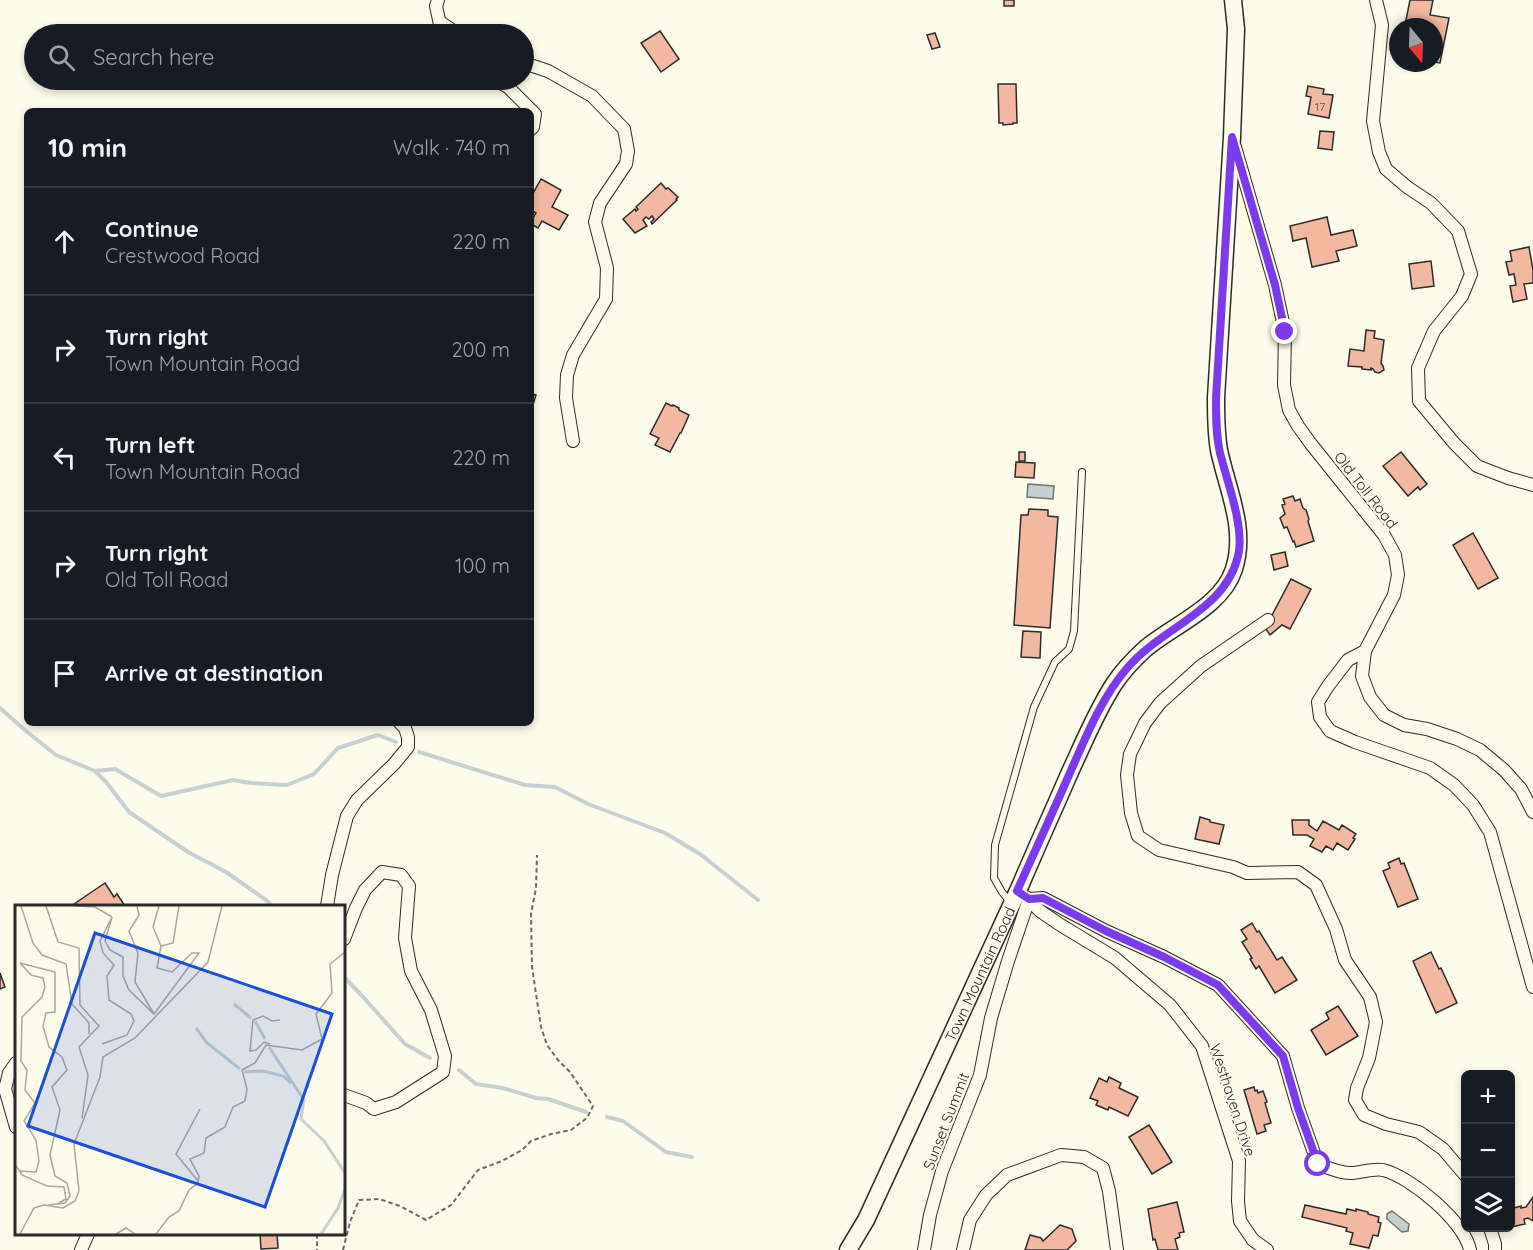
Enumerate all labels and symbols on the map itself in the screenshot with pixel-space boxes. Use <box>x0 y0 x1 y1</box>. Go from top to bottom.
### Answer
north arrow <box>1389 18 1443 72</box>
house number: 17 <box>1315 99 1325 114</box>
route end <box>1271 318 1297 344</box>
street label: Old Toll Road <box>1330 448 1402 532</box>
street label: Town Mountain Road <box>940 903 1019 1044</box>
inset map <box>15 905 345 1235</box>
street label: Westhaven Drive <box>1206 1041 1260 1159</box>
street label: Sunset Summit <box>919 1070 973 1172</box>
route start <box>1304 1150 1330 1176</box>

